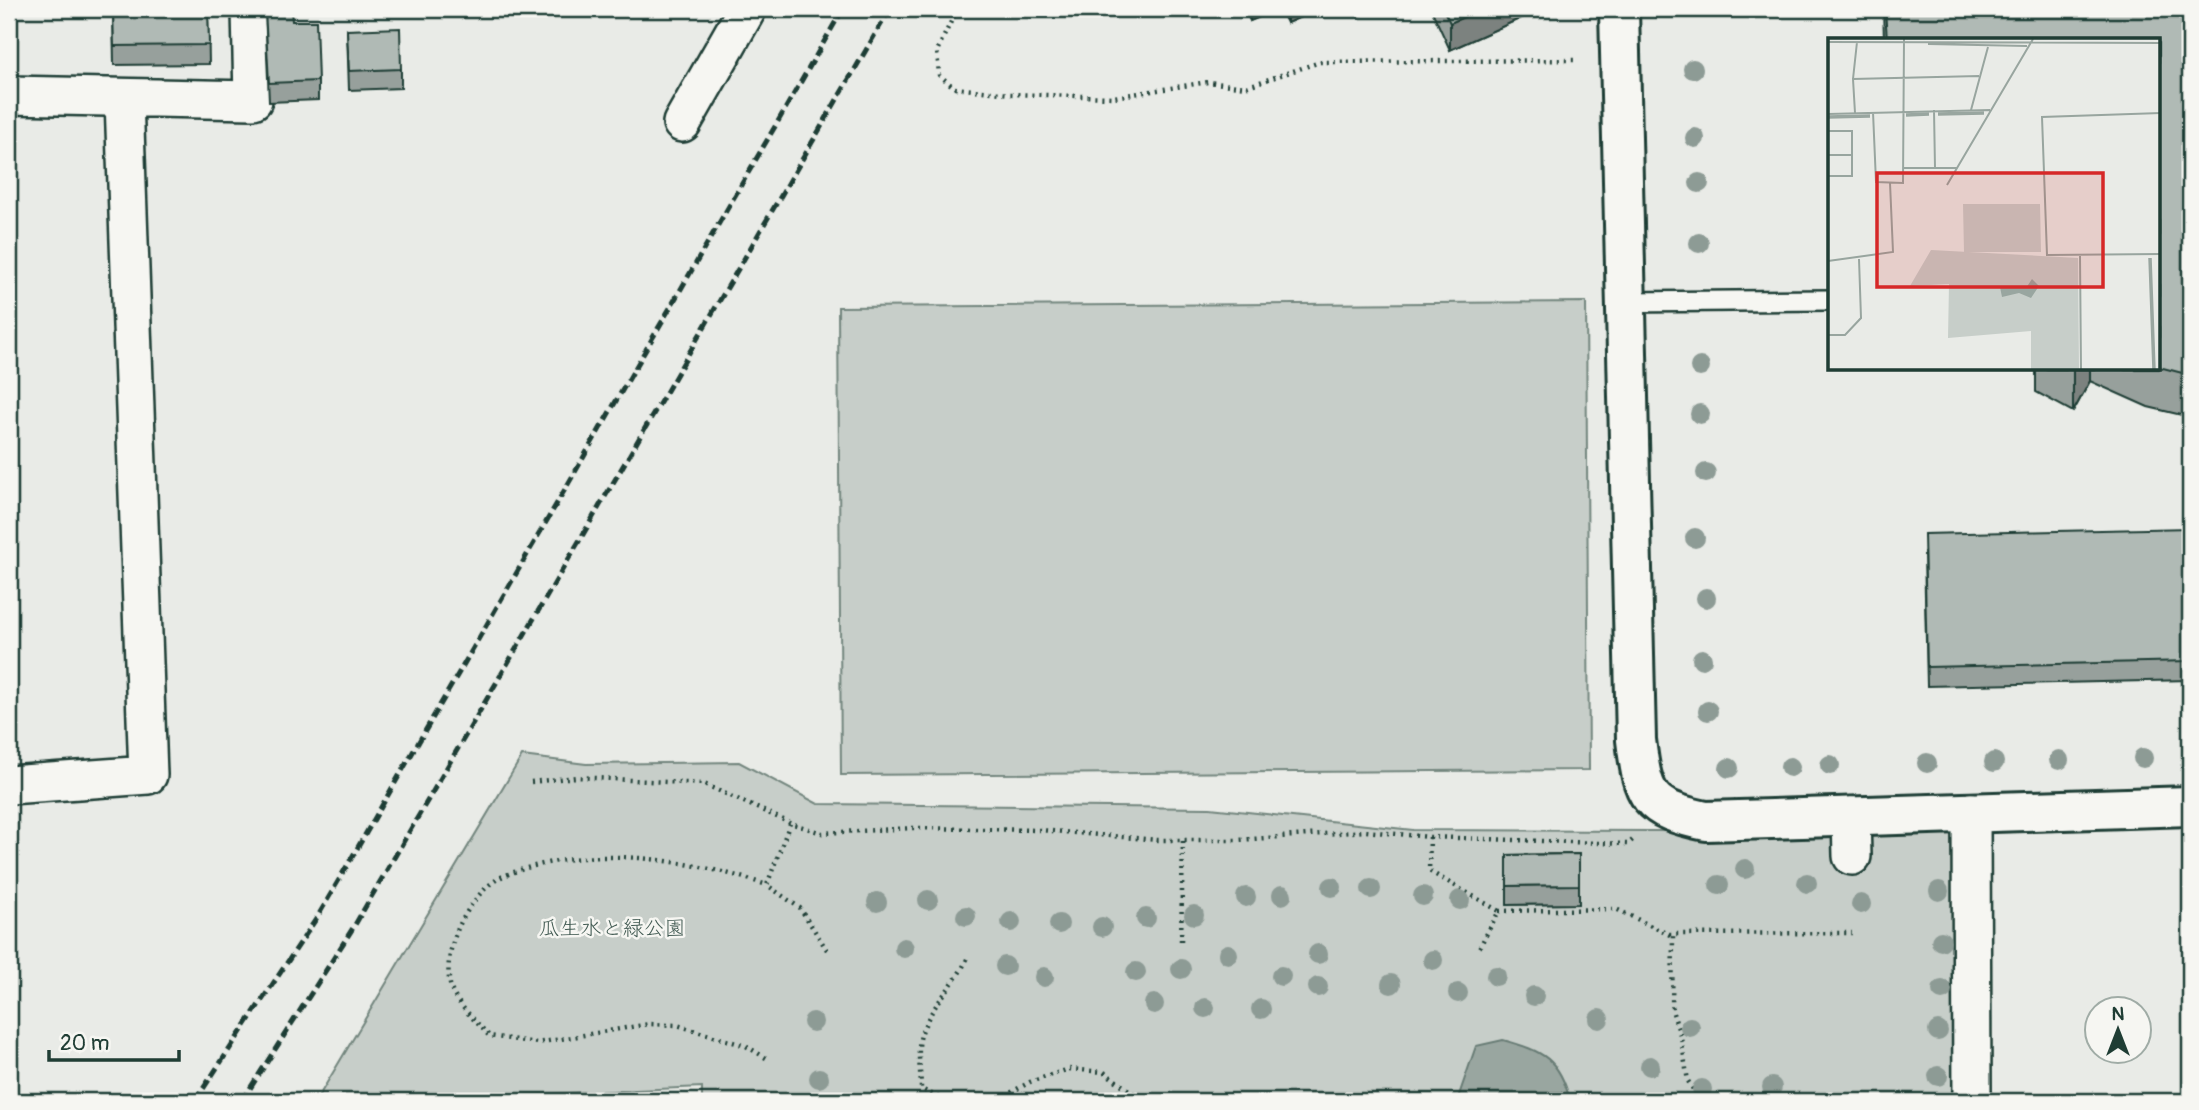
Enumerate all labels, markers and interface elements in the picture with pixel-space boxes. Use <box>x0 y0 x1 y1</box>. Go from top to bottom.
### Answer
inset map <box>1828 38 2160 371</box>
park label: 瓜生水と緑公園 <box>539 915 686 942</box>
north arrow <box>2084 995 2154 1064</box>
text: N <box>2112 1002 2125 1026</box>
scale bar <box>49 1019 178 1063</box>
text: 20 m <box>60 1030 109 1057</box>

